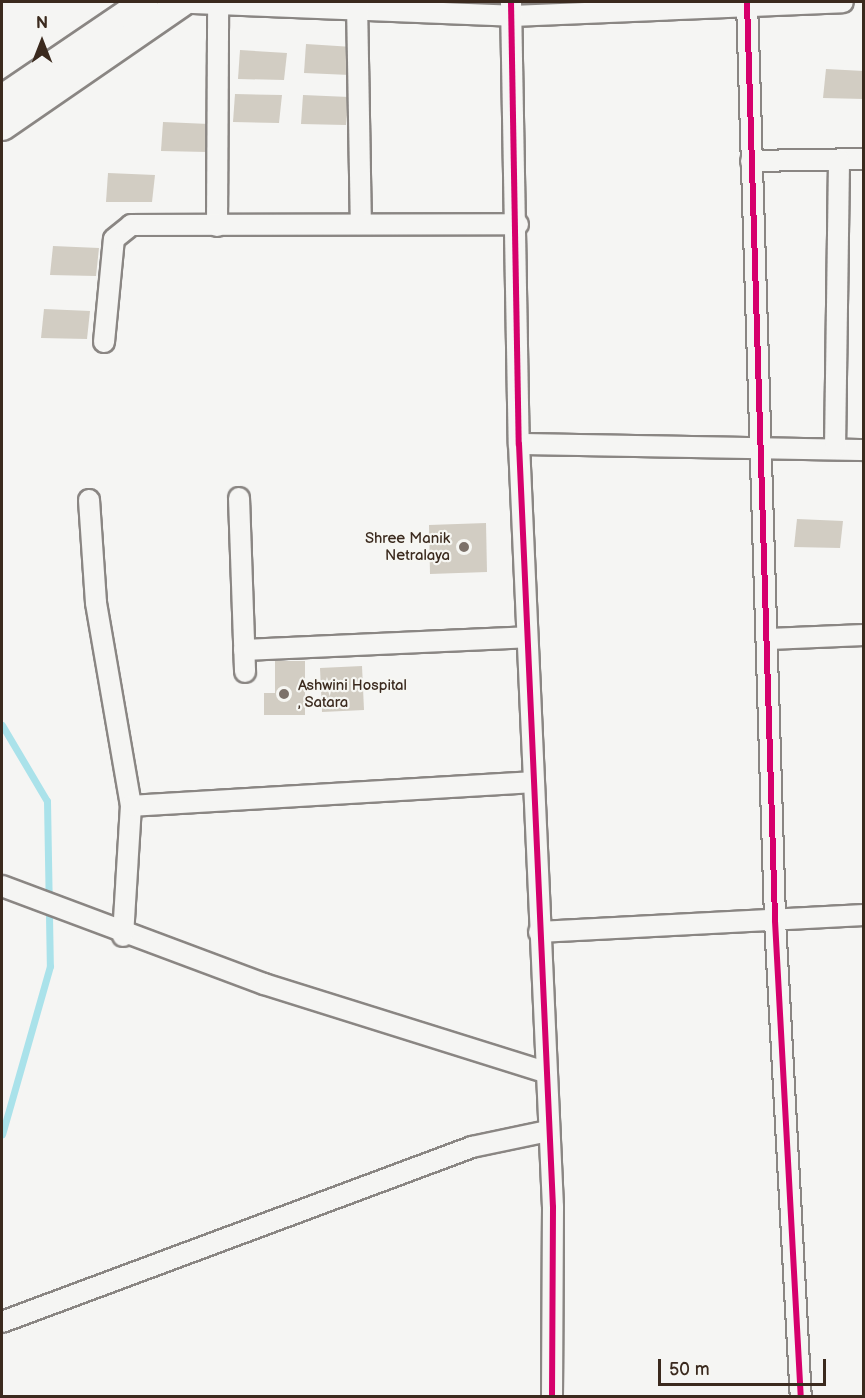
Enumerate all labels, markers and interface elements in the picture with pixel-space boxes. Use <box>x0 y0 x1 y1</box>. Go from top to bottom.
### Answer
north arrow <box>12 12 72 72</box>
text: N <box>36 14 48 33</box>
place label: Shree Manik Netralaya <box>365 529 450 564</box>
marker: Shree Manik Netralaya <box>455 538 473 556</box>
place label: Ashwini Hospital , Satara <box>298 676 407 711</box>
marker: Ashwini Hospital , Satara <box>275 685 293 703</box>
scale bar <box>661 1347 829 1385</box>
text: 50 m <box>669 1359 710 1380</box>

